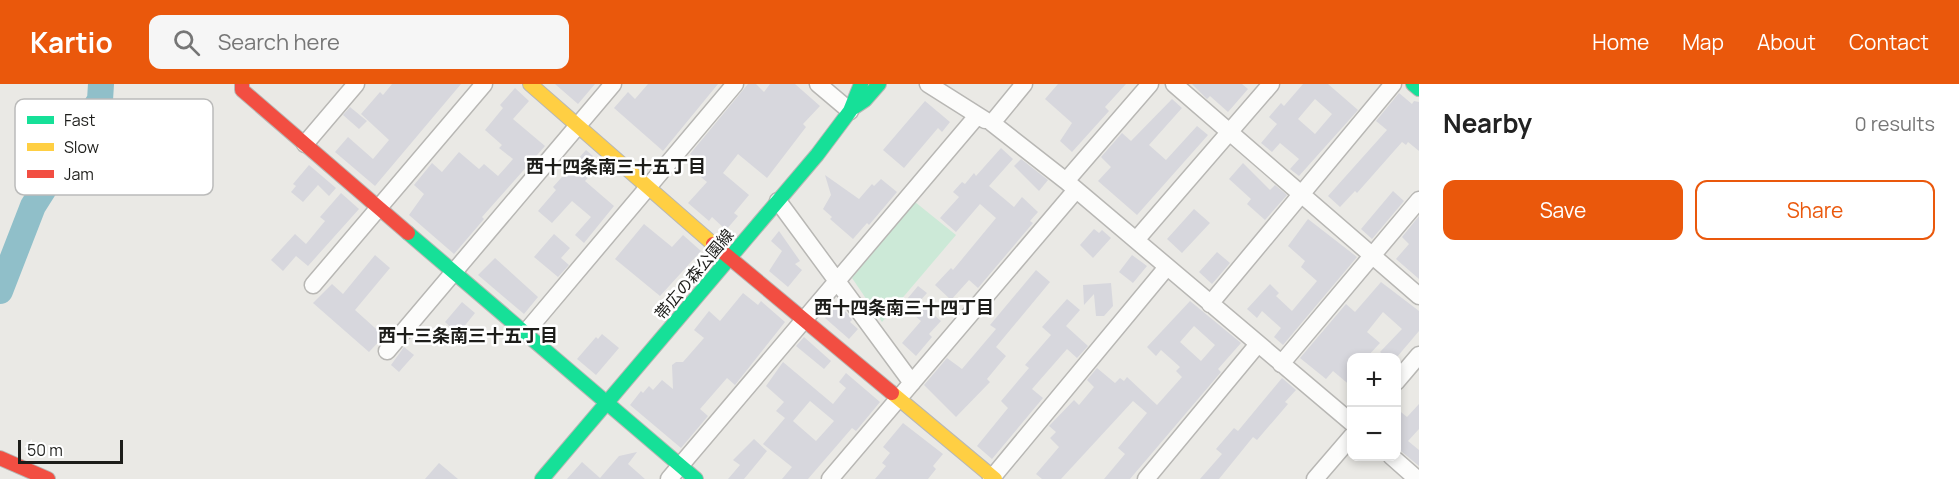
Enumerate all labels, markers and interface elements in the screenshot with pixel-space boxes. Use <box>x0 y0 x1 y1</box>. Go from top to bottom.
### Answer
search box <box>149 15 569 69</box>
text: Kartio <box>30 23 113 61</box>
icon: search <box>170 26 203 59</box>
text: Search here <box>218 27 340 57</box>
text: Home <box>1592 28 1649 56</box>
text: Map <box>1682 28 1724 56</box>
text: About <box>1757 28 1816 56</box>
text: Contact <box>1849 28 1929 56</box>
legend <box>15 99 213 195</box>
text: Nearby <box>1443 105 1532 141</box>
text: Fast <box>64 109 95 131</box>
text: 0 results <box>1855 110 1935 137</box>
text: Slow <box>64 136 99 158</box>
district label: 西十四条南三十五丁目 <box>526 154 706 178</box>
text: Jam <box>64 163 94 185</box>
button: Save <box>1443 180 1683 240</box>
button: Share <box>1695 180 1935 240</box>
street label: 帯広の森公園線 <box>650 224 738 324</box>
district label: 西十四条南三十四丁目 <box>814 295 994 319</box>
district label: 西十三条南三十五丁目 <box>378 323 558 347</box>
map controls <box>1347 353 1401 461</box>
button: + <box>1347 353 1401 407</box>
button: − <box>1347 407 1401 461</box>
scale bar <box>18 437 123 464</box>
text: 50 m <box>27 439 63 461</box>

